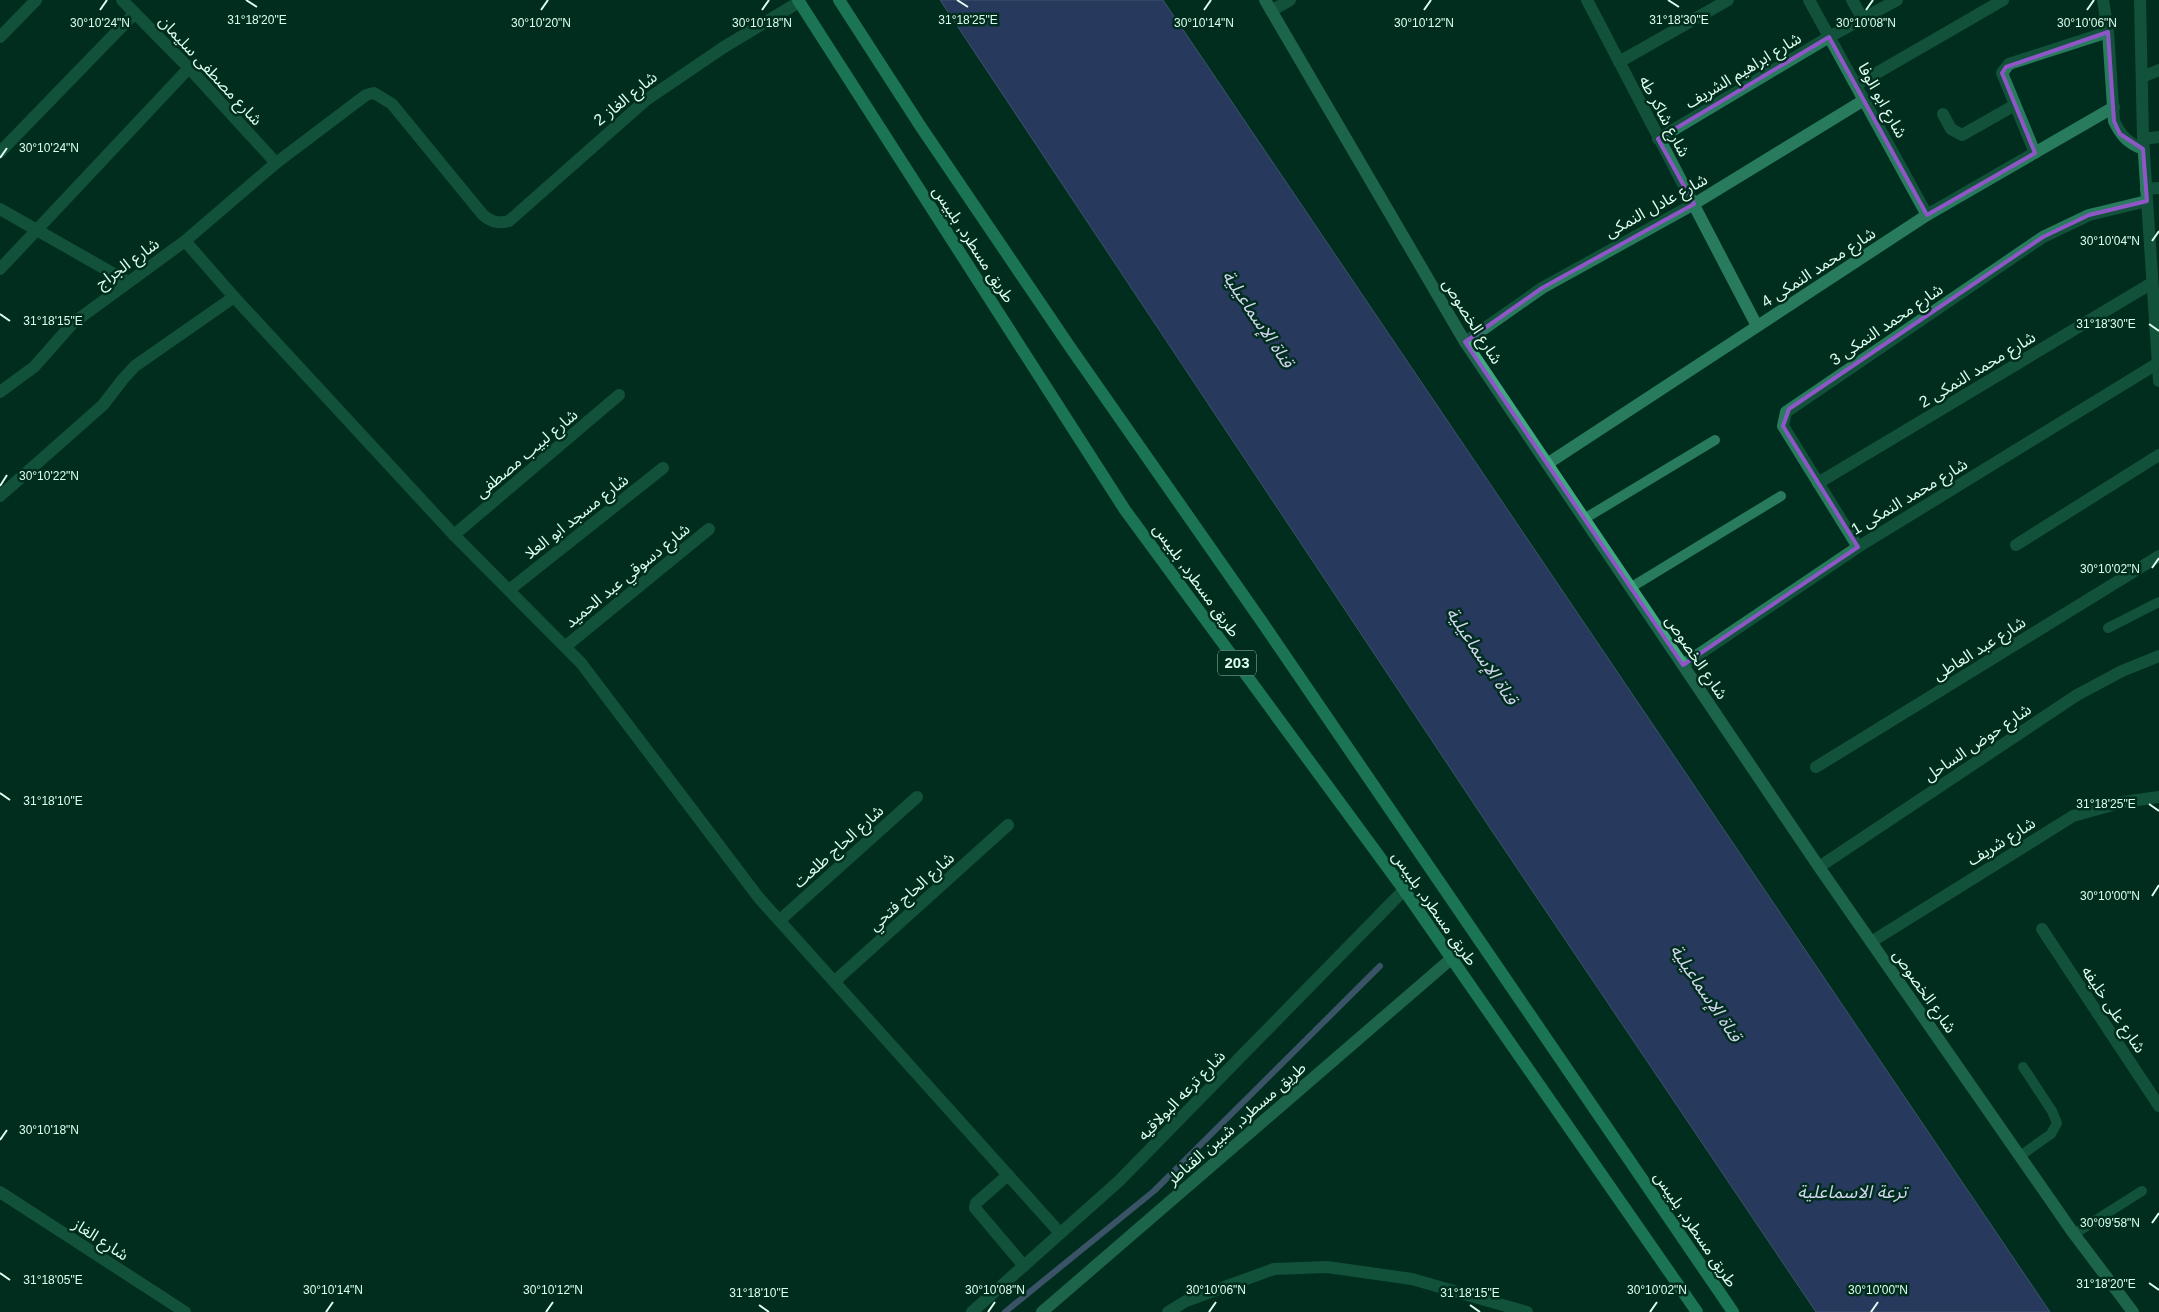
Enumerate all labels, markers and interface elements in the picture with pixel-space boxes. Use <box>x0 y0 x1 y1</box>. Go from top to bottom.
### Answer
street label: شارع مصطفى سليمان <box>153 12 266 131</box>
text: 31°18'20"E <box>227 13 287 27</box>
text: 31°18'25"E <box>938 13 998 27</box>
text: 31°18'30"E <box>1649 13 1709 27</box>
text: 30°10'24"N <box>70 16 130 30</box>
text: 30°10'20"N <box>511 16 571 30</box>
text: 30°10'18"N <box>732 16 792 30</box>
text: 30°10'14"N <box>1174 16 1234 30</box>
text: 30°10'12"N <box>1394 16 1454 30</box>
text: 30°10'08"N <box>1836 16 1896 30</box>
text: 30°10'06"N <box>2057 16 2117 30</box>
street label: شارع ابراهيم الشريف <box>1682 29 1806 115</box>
street label: شارع ابو الوفا <box>1851 60 1910 143</box>
street label: شارع الغاز 2 <box>591 68 663 132</box>
street label: شارع شاكر طه <box>1633 73 1693 161</box>
text: 30°10'24"N <box>19 141 79 155</box>
street label: شارع عادل النمكى <box>1602 170 1712 244</box>
street label: طريق مسطرد, بلبيس <box>928 183 1018 307</box>
street label: شارع محمد النمكى 4 <box>1758 224 1881 314</box>
text: 30°10'04"N <box>2080 234 2140 248</box>
street label: شارع الجراج <box>92 235 164 295</box>
water label: قناة الإسماعيلية <box>1216 267 1299 374</box>
street label: شارع الخصوص <box>1436 275 1506 369</box>
street label: شارع محمد النمكى 3 <box>1827 280 1948 372</box>
text: 31°18'15"E <box>23 314 83 328</box>
text: 31°18'30"E <box>2076 317 2136 331</box>
street label: شارع محمد النمكى 2 <box>1916 328 2040 414</box>
street label: شارع لبيب مصطفى <box>472 406 583 504</box>
street label: شارع محمد النمكى 1 <box>1848 455 1972 541</box>
text: 30°10'22"N <box>19 469 79 483</box>
street label: شارع مسجد ابو العلا <box>521 471 634 565</box>
street label: شارع دسوقي عبد الحميد <box>562 520 695 634</box>
street label: طريق مسطرد, بلبيس <box>1148 521 1243 641</box>
text: 30°10'02"N <box>2080 562 2140 576</box>
water label: قناة الإسماعيلية <box>1440 604 1523 711</box>
street label: شارع الخصوص <box>1659 612 1731 705</box>
street label: شارع عبد العاطى <box>1930 613 2031 687</box>
road number: 203 <box>1218 650 1256 676</box>
street label: شارع حوض الساحل <box>1921 700 2036 788</box>
text: 31°18'10"E <box>23 794 83 808</box>
text: 31°18'25"E <box>2076 797 2136 811</box>
street label: شارع الحاج طلعت <box>790 802 889 894</box>
street label: شارع شريف <box>1964 814 2040 872</box>
street label: طريق مسطرد, بلبيس <box>1387 848 1480 970</box>
street label: شارع الحاج فتحي <box>865 849 960 937</box>
text: 30°10'00"N <box>2080 889 2140 903</box>
water label: قناة الإسماعيلية <box>1664 941 1747 1048</box>
street label: شارع الخصوص <box>1886 947 1959 1038</box>
street label: شارع على خليفه <box>2075 963 2149 1058</box>
street label: شارع ترعه البولاقيه <box>1134 1047 1231 1146</box>
street label: طريق مسطرد, شبين القناطر <box>1163 1058 1310 1190</box>
text: 30°10'18"N <box>19 1123 79 1137</box>
street label: طريق مسطرد, بلبيس <box>1649 1168 1741 1291</box>
water label: ترعة الاسماعلية <box>1797 1182 1909 1203</box>
street label: شارع الغاز <box>67 1215 132 1267</box>
text: 30°09'58"N <box>2080 1216 2140 1230</box>
text: 31°18'05"E <box>23 1273 83 1287</box>
text: 31°18'20"E <box>2076 1277 2136 1291</box>
text: 30°10'14"N <box>303 1283 363 1297</box>
text: 30°10'12"N <box>523 1283 583 1297</box>
text: 30°10'08"N <box>965 1283 1025 1297</box>
text: 30°10'06"N <box>1186 1283 1246 1297</box>
text: 30°10'02"N <box>1627 1283 1687 1297</box>
text: 30°10'00"N <box>1848 1283 1908 1297</box>
text: 31°18'10"E <box>729 1286 789 1300</box>
text: 31°18'15"E <box>1440 1286 1500 1300</box>

